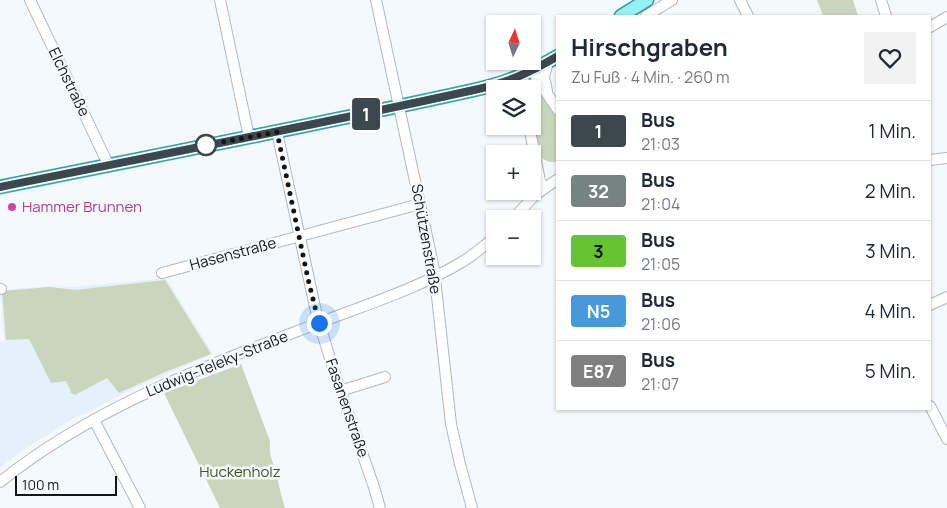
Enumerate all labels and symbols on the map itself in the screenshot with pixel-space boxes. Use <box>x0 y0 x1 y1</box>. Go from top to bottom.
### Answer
north arrow <box>486 15 541 70</box>
street label: Elchstraße <box>44 44 95 120</box>
line badge: 1 <box>350 98 382 130</box>
unlabelled marker <box>195 134 217 156</box>
street label: Schützenstraße <box>406 182 447 296</box>
place label: Hammer Brunnen <box>22 196 142 217</box>
marker: Hammer Brunnen <box>6 201 18 213</box>
street label: Hasenstraße <box>187 232 279 275</box>
your location <box>307 311 332 336</box>
street label: Ludwig-Teleky-Straße <box>143 325 291 402</box>
street label: Fasanenstraße <box>321 356 374 460</box>
park label: Huckenholz <box>199 461 281 482</box>
scale bar <box>15 473 118 496</box>

